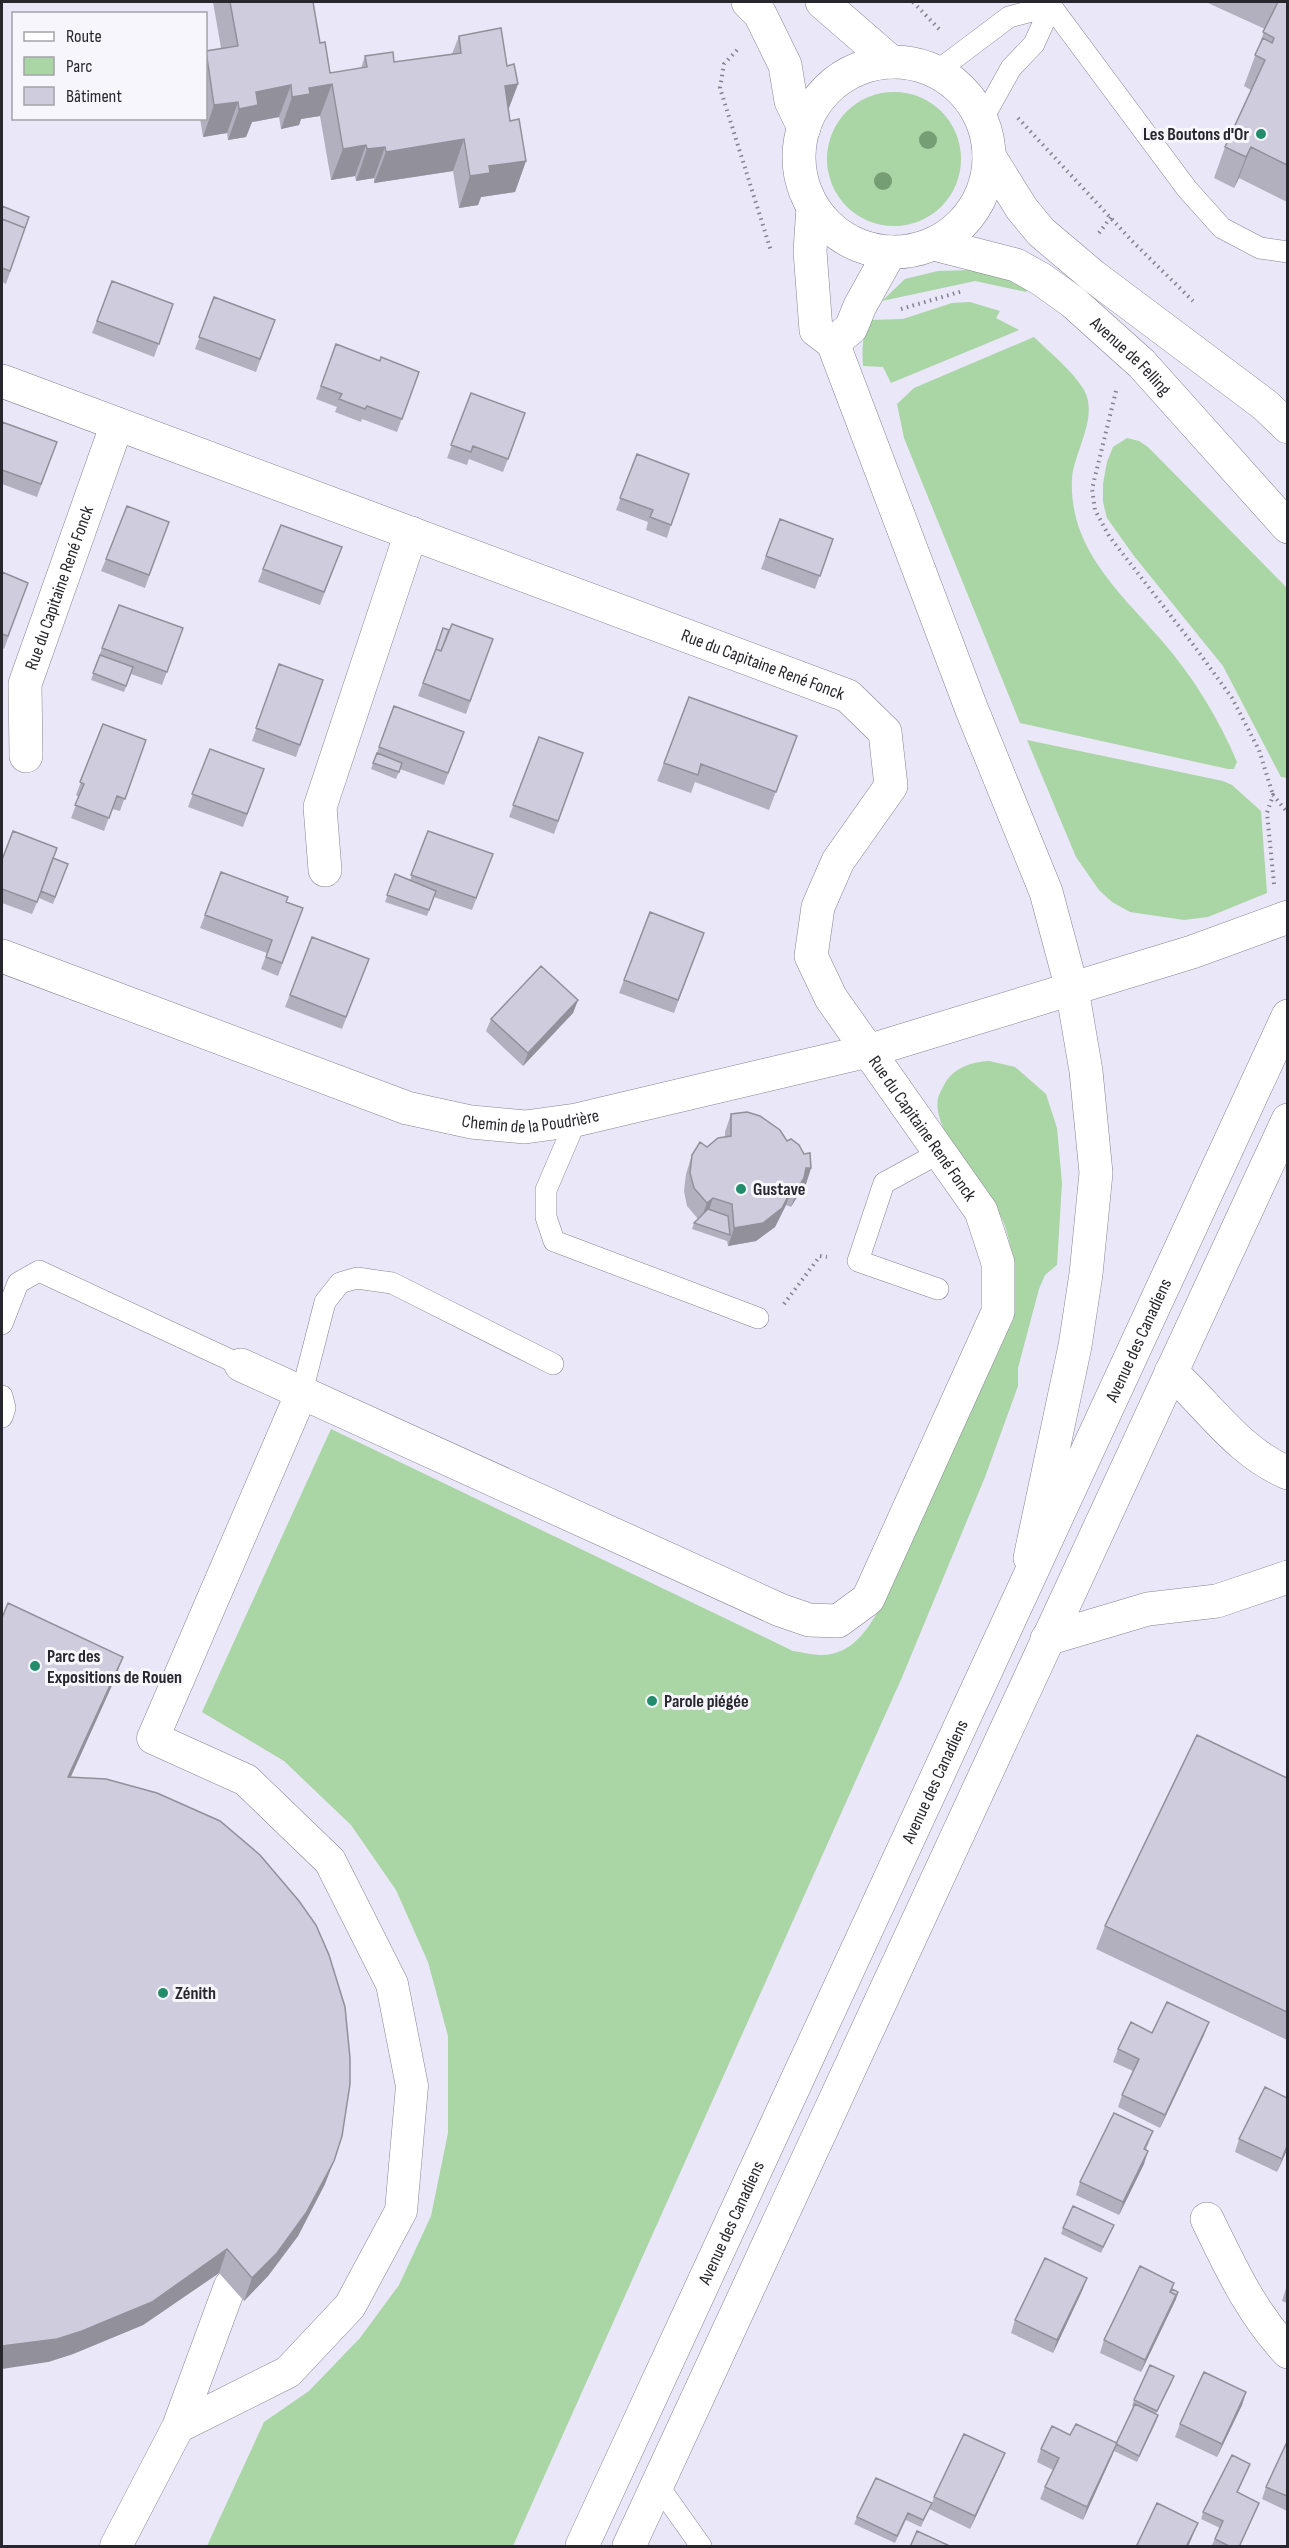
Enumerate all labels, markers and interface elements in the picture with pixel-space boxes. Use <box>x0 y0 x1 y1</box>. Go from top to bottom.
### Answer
legend <box>12 12 207 120</box>
text: Route <box>66 26 102 47</box>
text: Parc <box>66 56 92 77</box>
text: Bâtiment <box>66 86 122 107</box>
place label: Les Boutons d'Or <box>1143 124 1249 145</box>
marker: Les Boutons d'Or <box>1254 127 1268 141</box>
street label: Avenue de Felling <box>1086 312 1175 400</box>
street label: Rue du Capitaine René Fonck <box>20 503 98 673</box>
street label: Rue du Capitaine René Fonck <box>678 624 848 704</box>
street label: Rue du Capitaine René Fonck <box>864 1052 981 1205</box>
street label: Chemin de la Poudrière <box>460 1104 601 1138</box>
place label: Gustave <box>753 1179 805 1200</box>
marker: Gustave <box>734 1182 748 1196</box>
street label: Avenue des Canadiens <box>1101 1275 1176 1406</box>
place label: Parc des Expositions de Rouen <box>47 1646 182 1688</box>
marker: Parc des Expositions de Rouen <box>28 1659 42 1673</box>
place label: Parole piégée <box>664 1691 749 1712</box>
marker: Parole piégée <box>645 1694 659 1708</box>
street label: Avenue des Canadiens <box>897 1717 972 1847</box>
place label: Zénith <box>175 1983 216 2004</box>
marker: Zénith <box>156 1986 170 2000</box>
street label: Avenue des Canadiens <box>693 2158 769 2289</box>

